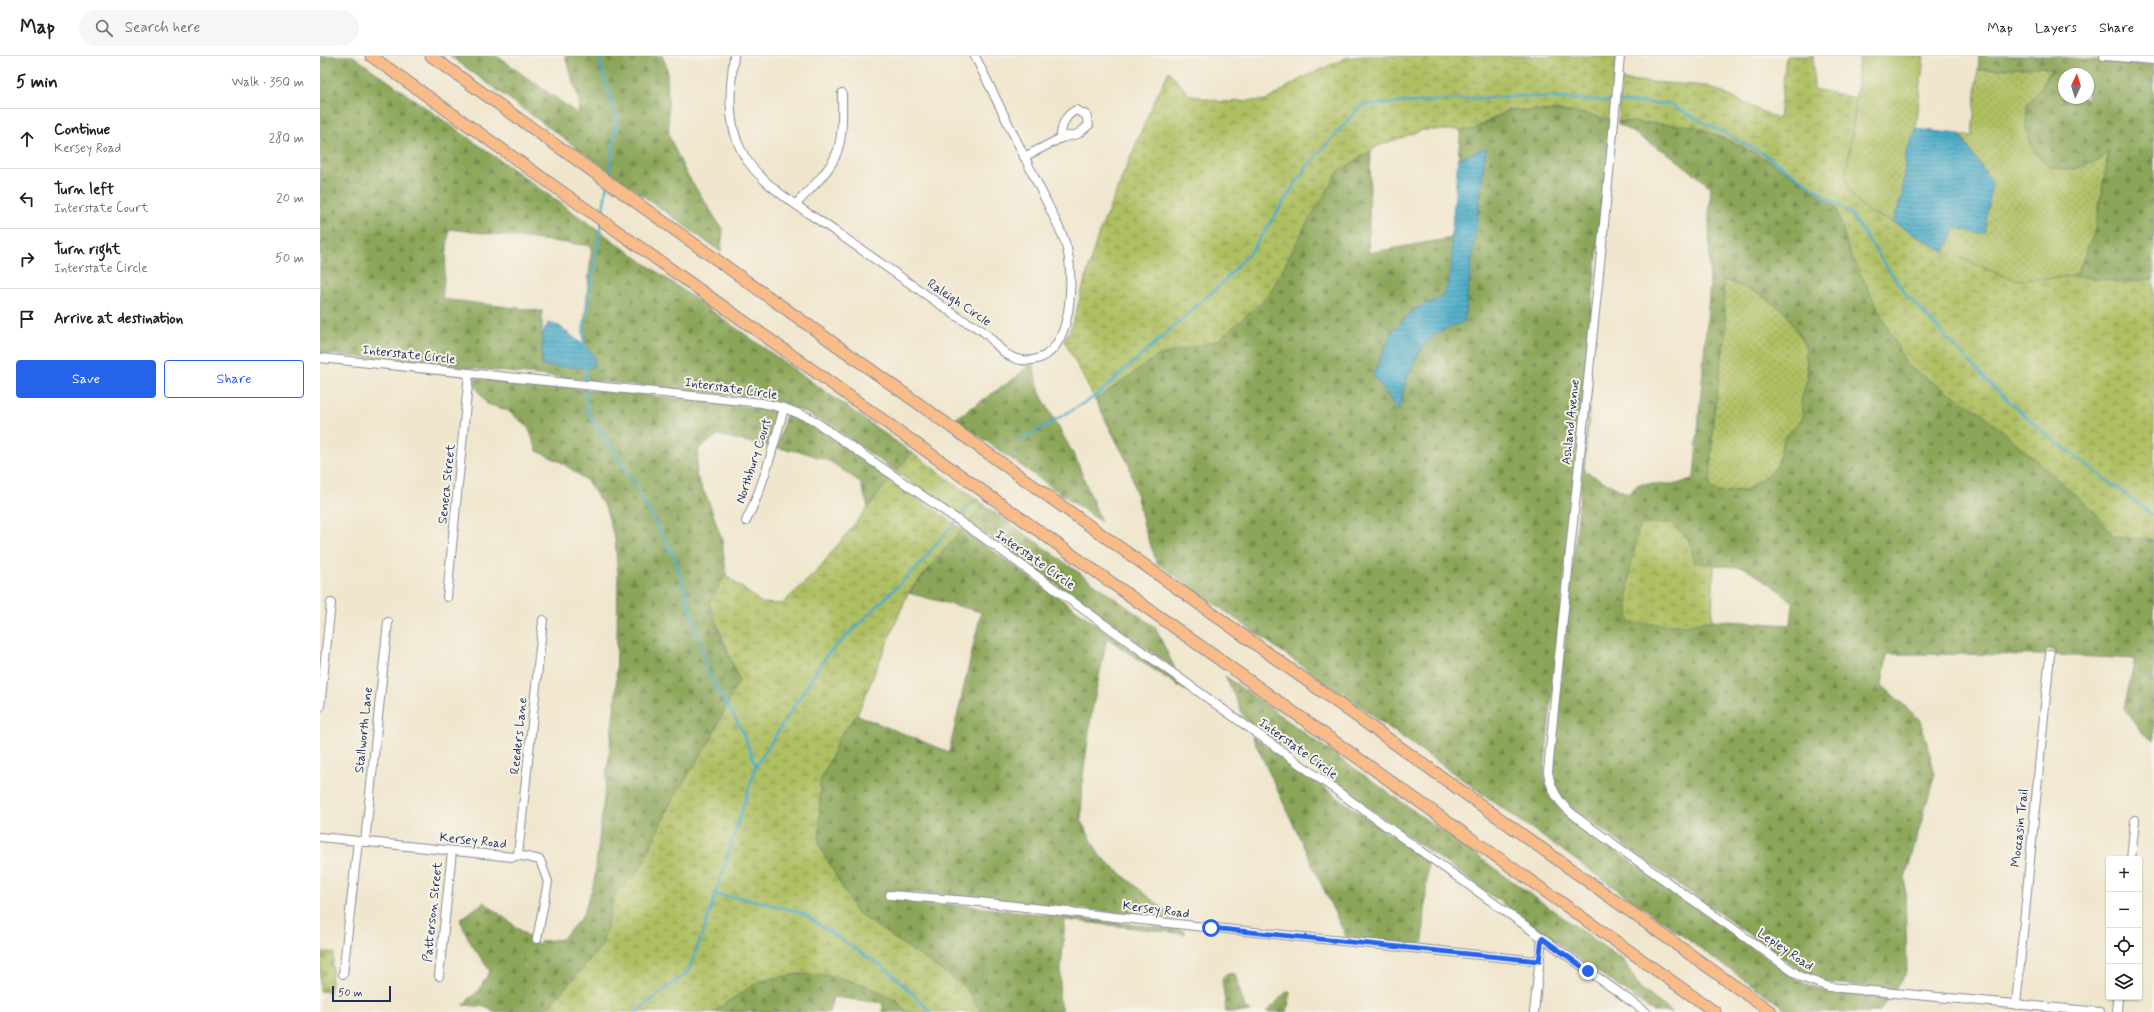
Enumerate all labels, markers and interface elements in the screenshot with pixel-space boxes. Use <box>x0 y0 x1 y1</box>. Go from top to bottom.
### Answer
search box <box>79 10 359 46</box>
text: Map <box>20 15 55 40</box>
icon: search <box>93 17 115 39</box>
text: Search here <box>125 18 200 38</box>
text: Map <box>1987 19 2013 37</box>
text: Layers <box>2035 19 2077 37</box>
text: Share <box>2099 19 2134 37</box>
north arrow <box>2058 68 2094 104</box>
text: 5 min <box>16 71 58 93</box>
text: Walk · 350 m <box>231 74 304 91</box>
text: Continue <box>54 120 110 140</box>
icon: ahead <box>16 128 38 150</box>
text: 280 m <box>269 130 304 147</box>
text: Kersey Road <box>54 140 121 157</box>
text: Turn left <box>54 180 114 200</box>
icon: left <box>16 188 38 210</box>
text: 20 m <box>276 190 304 207</box>
text: Interstate Court <box>54 200 149 217</box>
text: Turn right <box>54 240 121 260</box>
icon: right <box>16 248 38 270</box>
text: 50 m <box>275 250 304 267</box>
text: Interstate Circle <box>54 260 148 277</box>
street label: Raleigh Circle <box>924 275 995 331</box>
icon: arrive <box>16 308 38 330</box>
text: Arrive at destination <box>54 309 183 329</box>
street label: Interstate Circle <box>362 342 456 368</box>
button: Save <box>16 360 156 398</box>
button: Share <box>164 360 304 398</box>
street label: Interstate Circle <box>683 374 779 404</box>
street label: Ashland Avenue <box>1558 378 1584 466</box>
street label: Northbury Court <box>732 416 776 506</box>
street label: Seneca Street <box>434 443 460 525</box>
street label: Interstate Circle <box>992 526 1078 594</box>
street label: Stallworth Lane <box>351 686 377 774</box>
street label: Reeders Lane <box>507 697 532 775</box>
street label: Interstate Circle <box>1255 715 1341 783</box>
street label: Moccasin Trail <box>2007 788 2033 868</box>
street label: Kersey Road <box>439 829 507 853</box>
map controls <box>2106 856 2142 1000</box>
button: + <box>2106 856 2142 892</box>
street label: Patterson Street <box>419 861 447 963</box>
button: − <box>2106 892 2142 928</box>
street label: Kersey Road <box>1122 897 1190 923</box>
route start <box>1202 919 1220 937</box>
street label: Lepley Road <box>1754 925 1816 975</box>
button: locate <box>2106 928 2142 964</box>
route end <box>1579 962 1597 980</box>
button: layers <box>2106 964 2142 1000</box>
scale bar <box>332 984 391 1003</box>
text: 50 m <box>338 986 363 1000</box>

